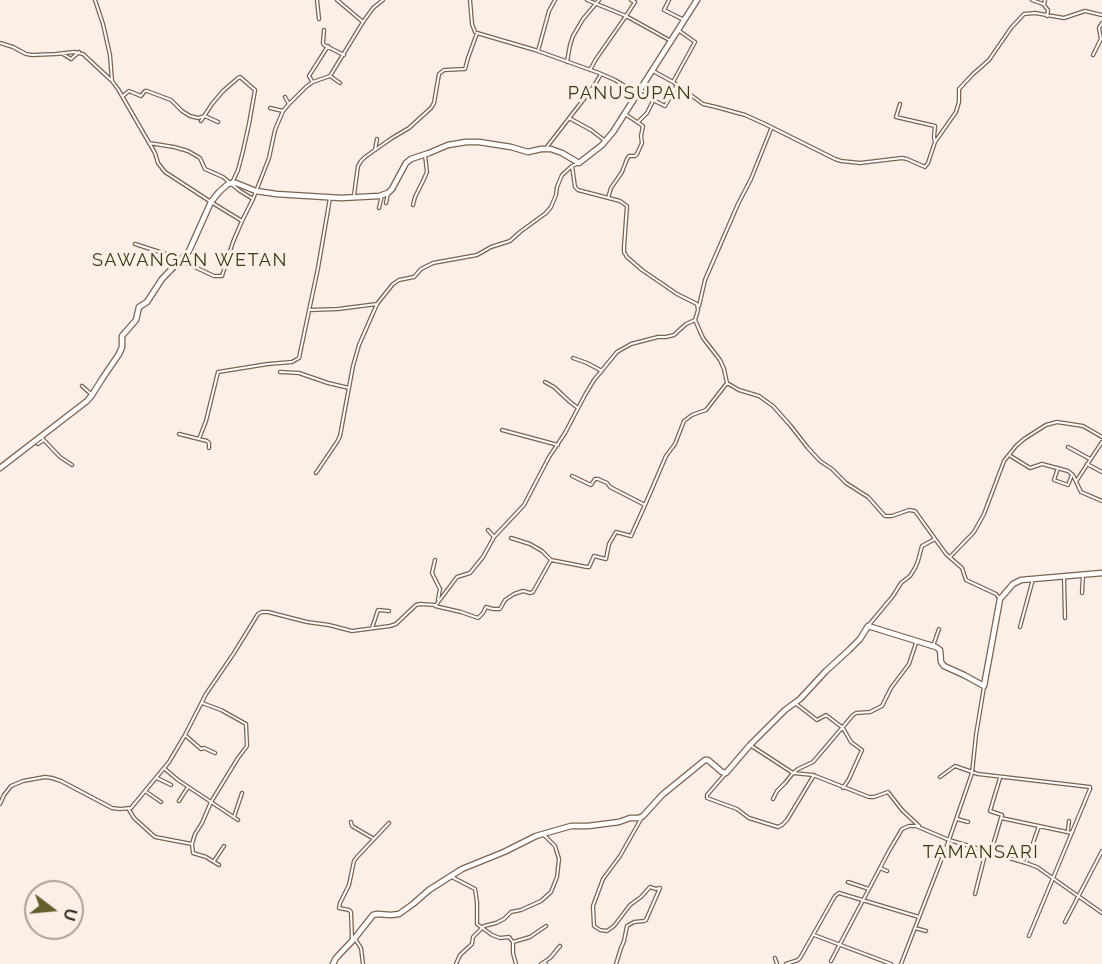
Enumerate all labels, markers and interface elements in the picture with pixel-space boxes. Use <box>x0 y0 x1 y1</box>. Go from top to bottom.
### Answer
district label: PANUSUPAN <box>568 83 692 105</box>
district label: SAWANGAN WETAN <box>92 250 288 272</box>
district label: TAMANSARI <box>923 842 1039 864</box>
north arrow <box>24 880 84 940</box>
text: U <box>59 906 81 923</box>

